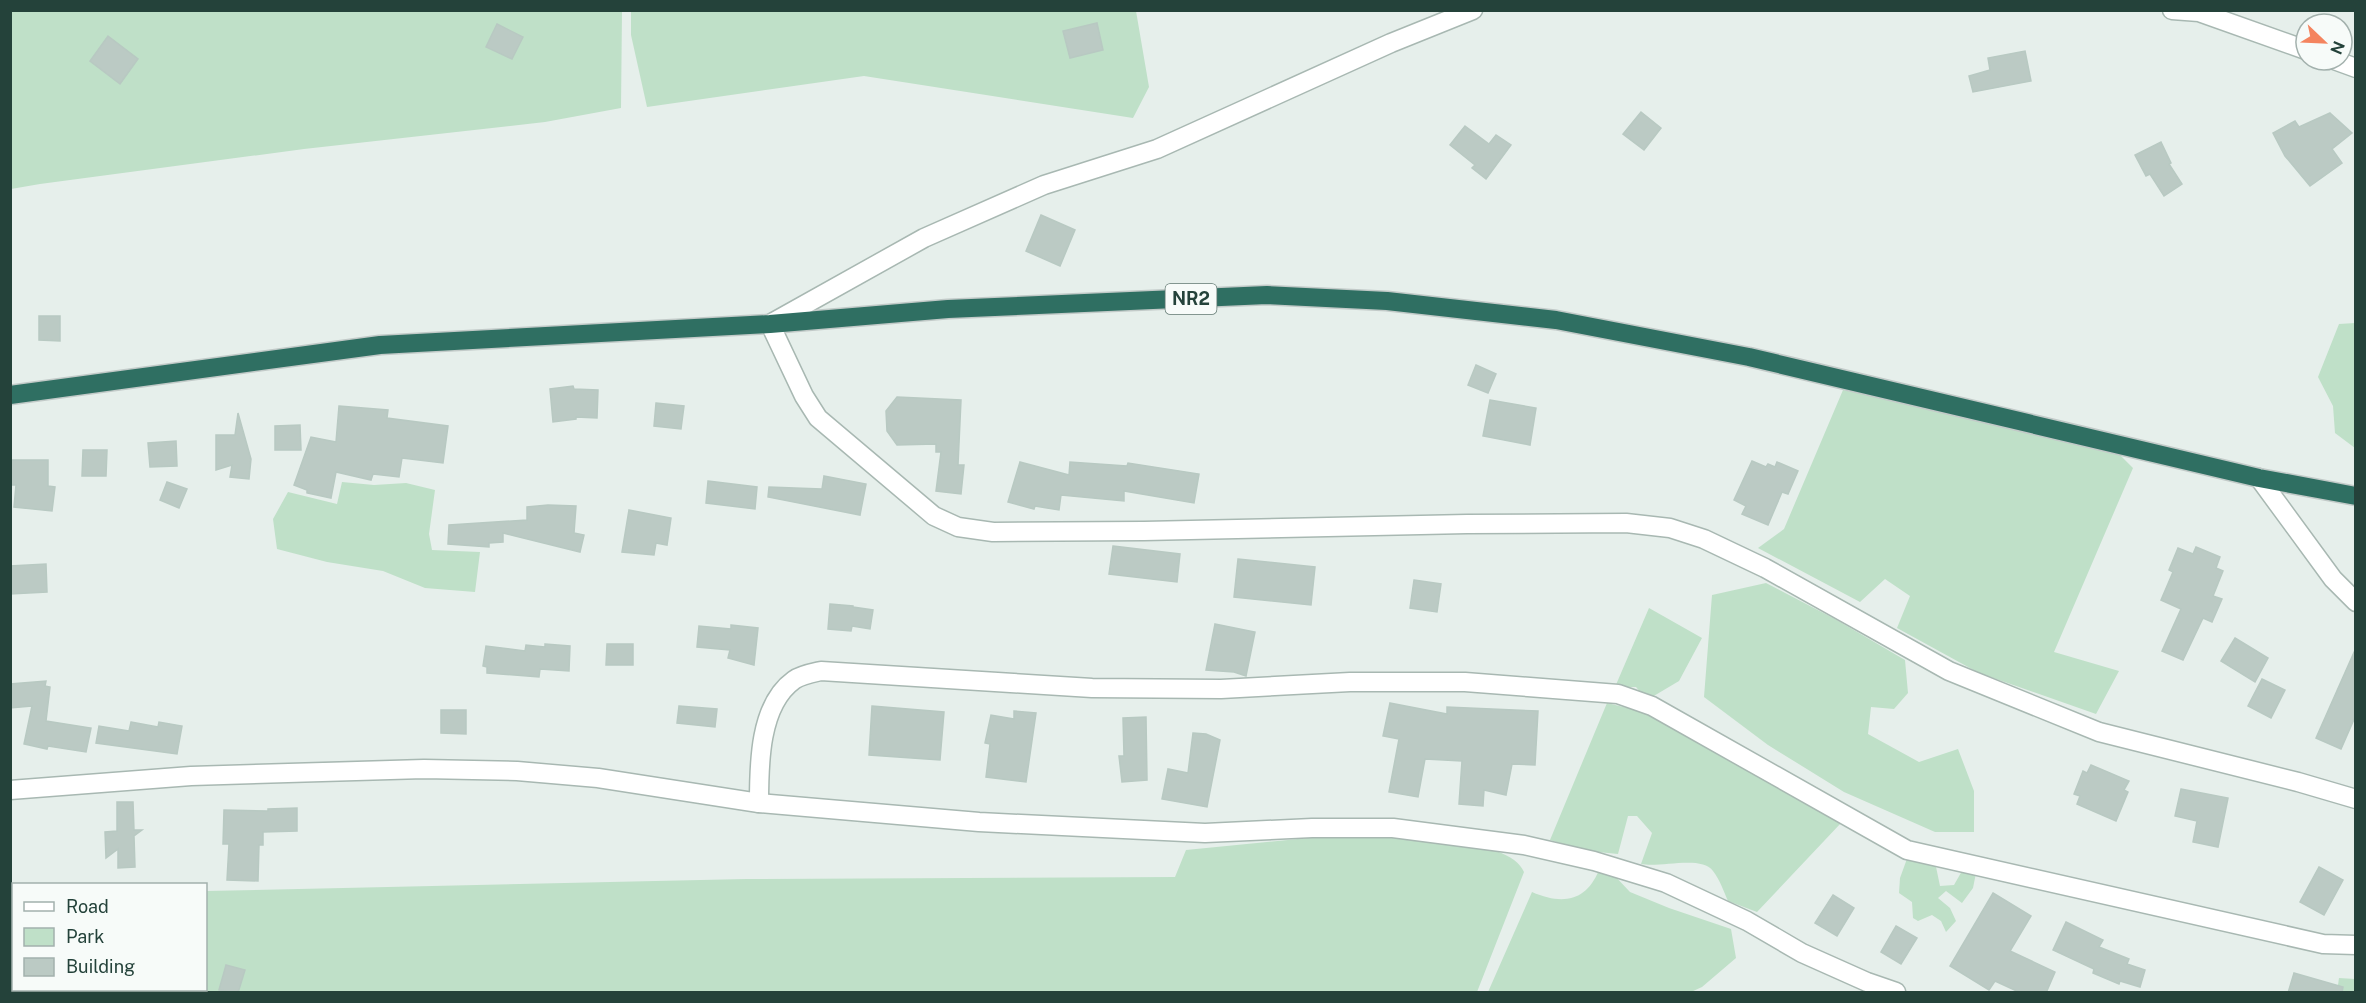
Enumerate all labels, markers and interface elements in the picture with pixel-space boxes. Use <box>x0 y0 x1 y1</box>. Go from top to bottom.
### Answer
north arrow <box>2294 12 2354 72</box>
text: N <box>2326 38 2349 57</box>
road number: NR2 <box>1166 284 1216 314</box>
legend <box>12 883 207 991</box>
text: Road <box>66 896 109 917</box>
text: Park <box>66 926 104 947</box>
text: Building <box>66 956 135 977</box>

